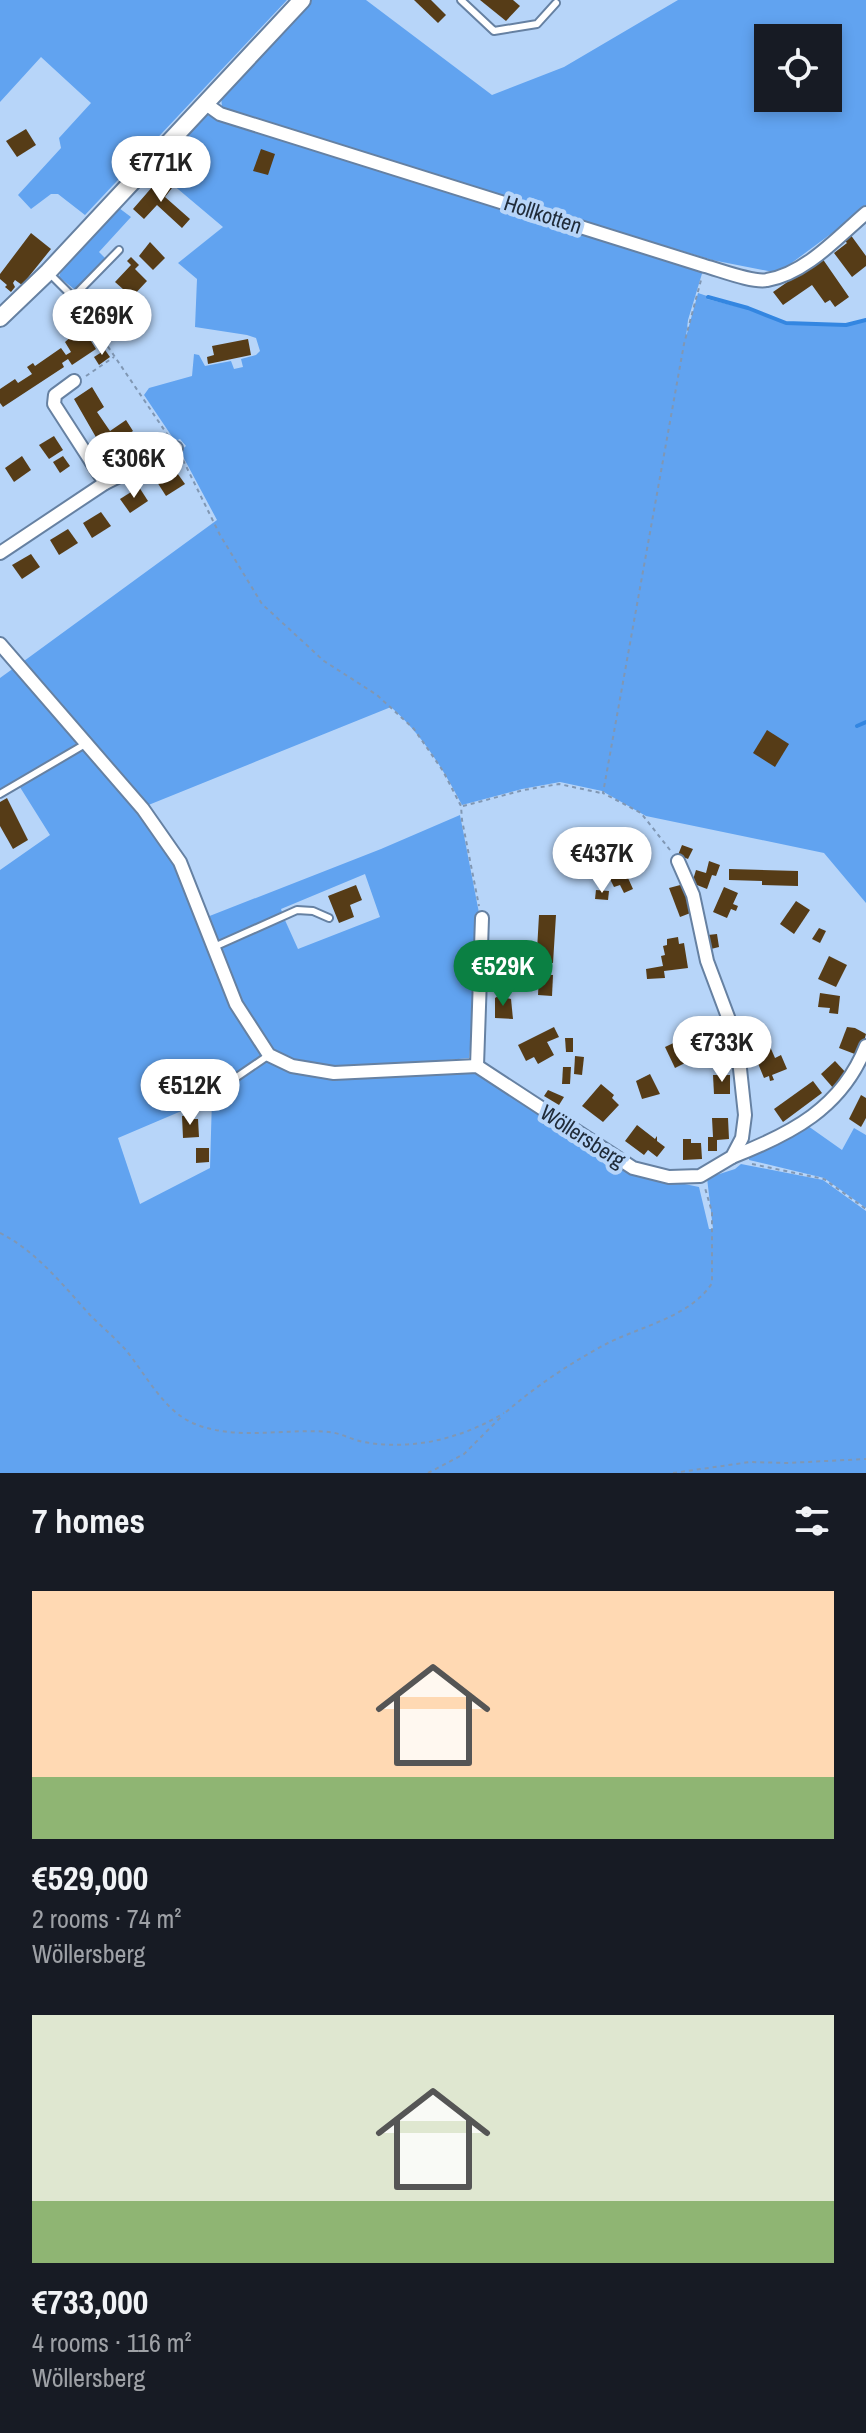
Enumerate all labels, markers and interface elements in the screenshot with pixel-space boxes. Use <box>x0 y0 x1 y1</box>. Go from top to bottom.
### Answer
map controls <box>754 24 842 112</box>
button: locate <box>754 24 842 112</box>
pin: €771K <box>105 136 217 204</box>
text: €771K <box>130 144 192 179</box>
street label: Hollkotten <box>500 187 586 241</box>
pin: €269K <box>46 289 158 357</box>
text: €269K <box>71 297 133 332</box>
pin: €306K <box>78 432 190 500</box>
text: €306K <box>103 440 165 475</box>
pin: €437K <box>546 827 658 895</box>
text: €437K <box>571 835 633 870</box>
pin: €529K <box>447 940 559 1008</box>
text: €529K <box>472 948 534 983</box>
pin: €733K <box>666 1016 778 1084</box>
text: €733K <box>691 1024 753 1059</box>
pin: €512K <box>134 1059 246 1127</box>
text: €512K <box>159 1067 221 1102</box>
street label: Wöllersberg <box>535 1097 631 1175</box>
text: 7 homes <box>32 1498 145 1544</box>
icon: filters <box>790 1499 834 1543</box>
icon: home <box>361 1643 505 1787</box>
text: €529,000 <box>32 1855 148 1901</box>
text: 2 rooms · 74 m² <box>32 1901 181 1936</box>
text: Wöllersberg <box>32 1936 145 1971</box>
icon: home <box>361 2067 505 2211</box>
text: €733,000 <box>32 2279 148 2325</box>
text: 4 rooms · 116 m² <box>32 2325 192 2360</box>
text: Wöllersberg <box>32 2360 145 2395</box>

